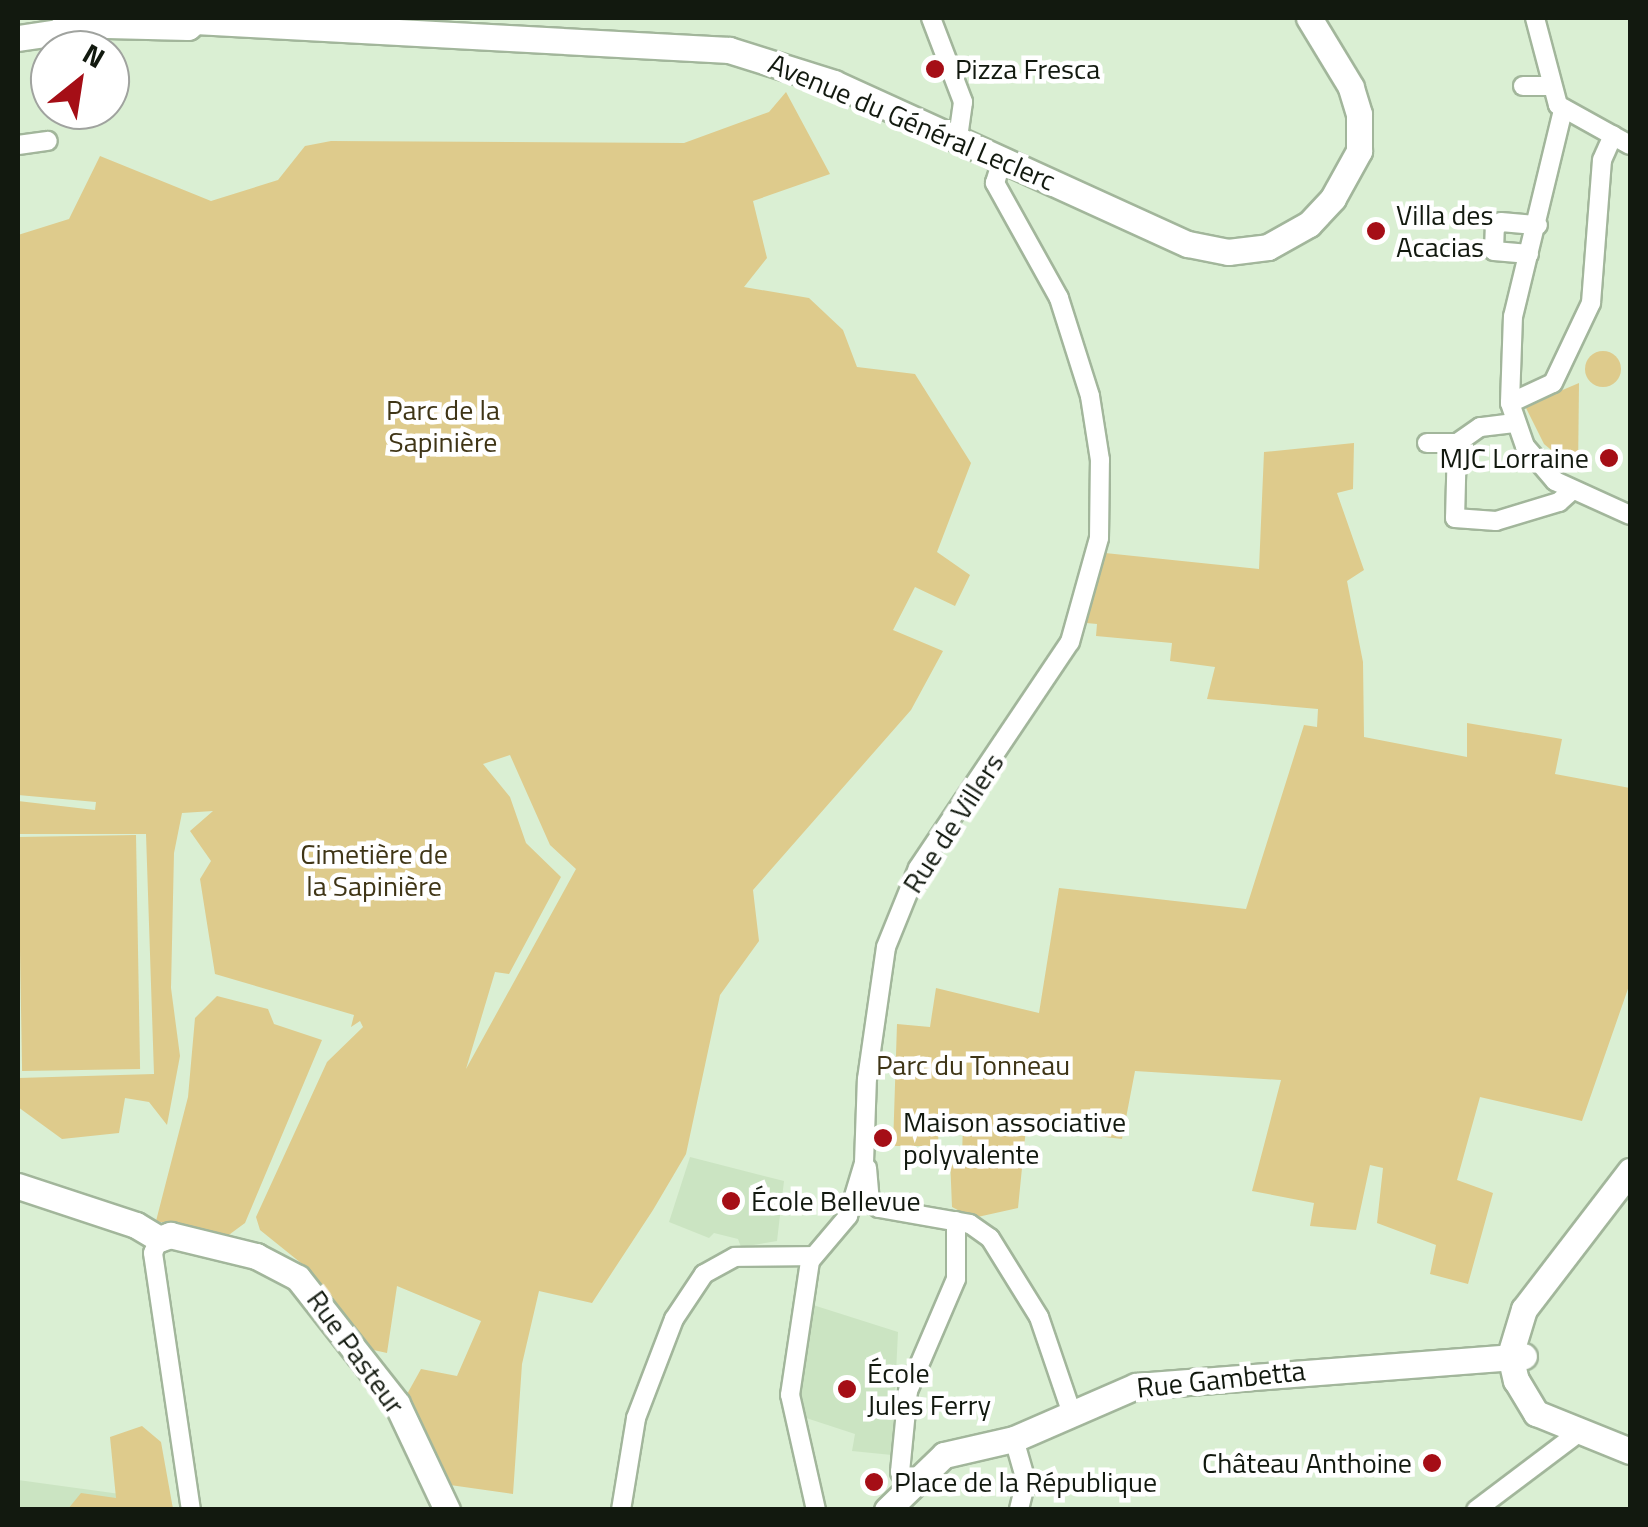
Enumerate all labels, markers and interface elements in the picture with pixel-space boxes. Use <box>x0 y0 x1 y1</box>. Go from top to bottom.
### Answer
north arrow <box>30 30 130 130</box>
text: N <box>75 32 113 79</box>
street label: Avenue du Général Leclerc <box>764 46 1060 198</box>
place label: Pizza Fresca <box>955 52 1100 86</box>
marker: Pizza Fresca <box>924 58 946 80</box>
place label: Villa des Acacias <box>1396 198 1494 264</box>
marker: Villa des Acacias <box>1365 220 1387 242</box>
park label: Parc de la Sapinière <box>386 393 500 459</box>
place label: MJC Lorraine <box>1439 441 1589 475</box>
marker: MJC Lorraine <box>1598 447 1620 469</box>
street label: Rue de Villers <box>895 747 1011 899</box>
park label: Cimetière de la Sapinière <box>300 837 448 903</box>
park label: Parc du Tonneau <box>876 1048 1070 1082</box>
place label: Maison associative polyvalente <box>903 1105 1126 1171</box>
marker: Maison associative polyvalente <box>872 1127 894 1149</box>
place label: École Bellevue <box>751 1184 921 1218</box>
marker: École Bellevue <box>720 1190 742 1212</box>
street label: Rue Pasteur <box>300 1284 412 1420</box>
street label: Rue Gambetta <box>1135 1353 1307 1405</box>
place label: École Jules Ferry <box>867 1356 991 1422</box>
marker: École Jules Ferry <box>836 1378 858 1400</box>
place label: Château Anthoine <box>1202 1446 1412 1480</box>
marker: Château Anthoine <box>1421 1452 1443 1474</box>
place label: Place de la République <box>894 1465 1157 1499</box>
marker: Place de la République <box>863 1471 885 1493</box>

